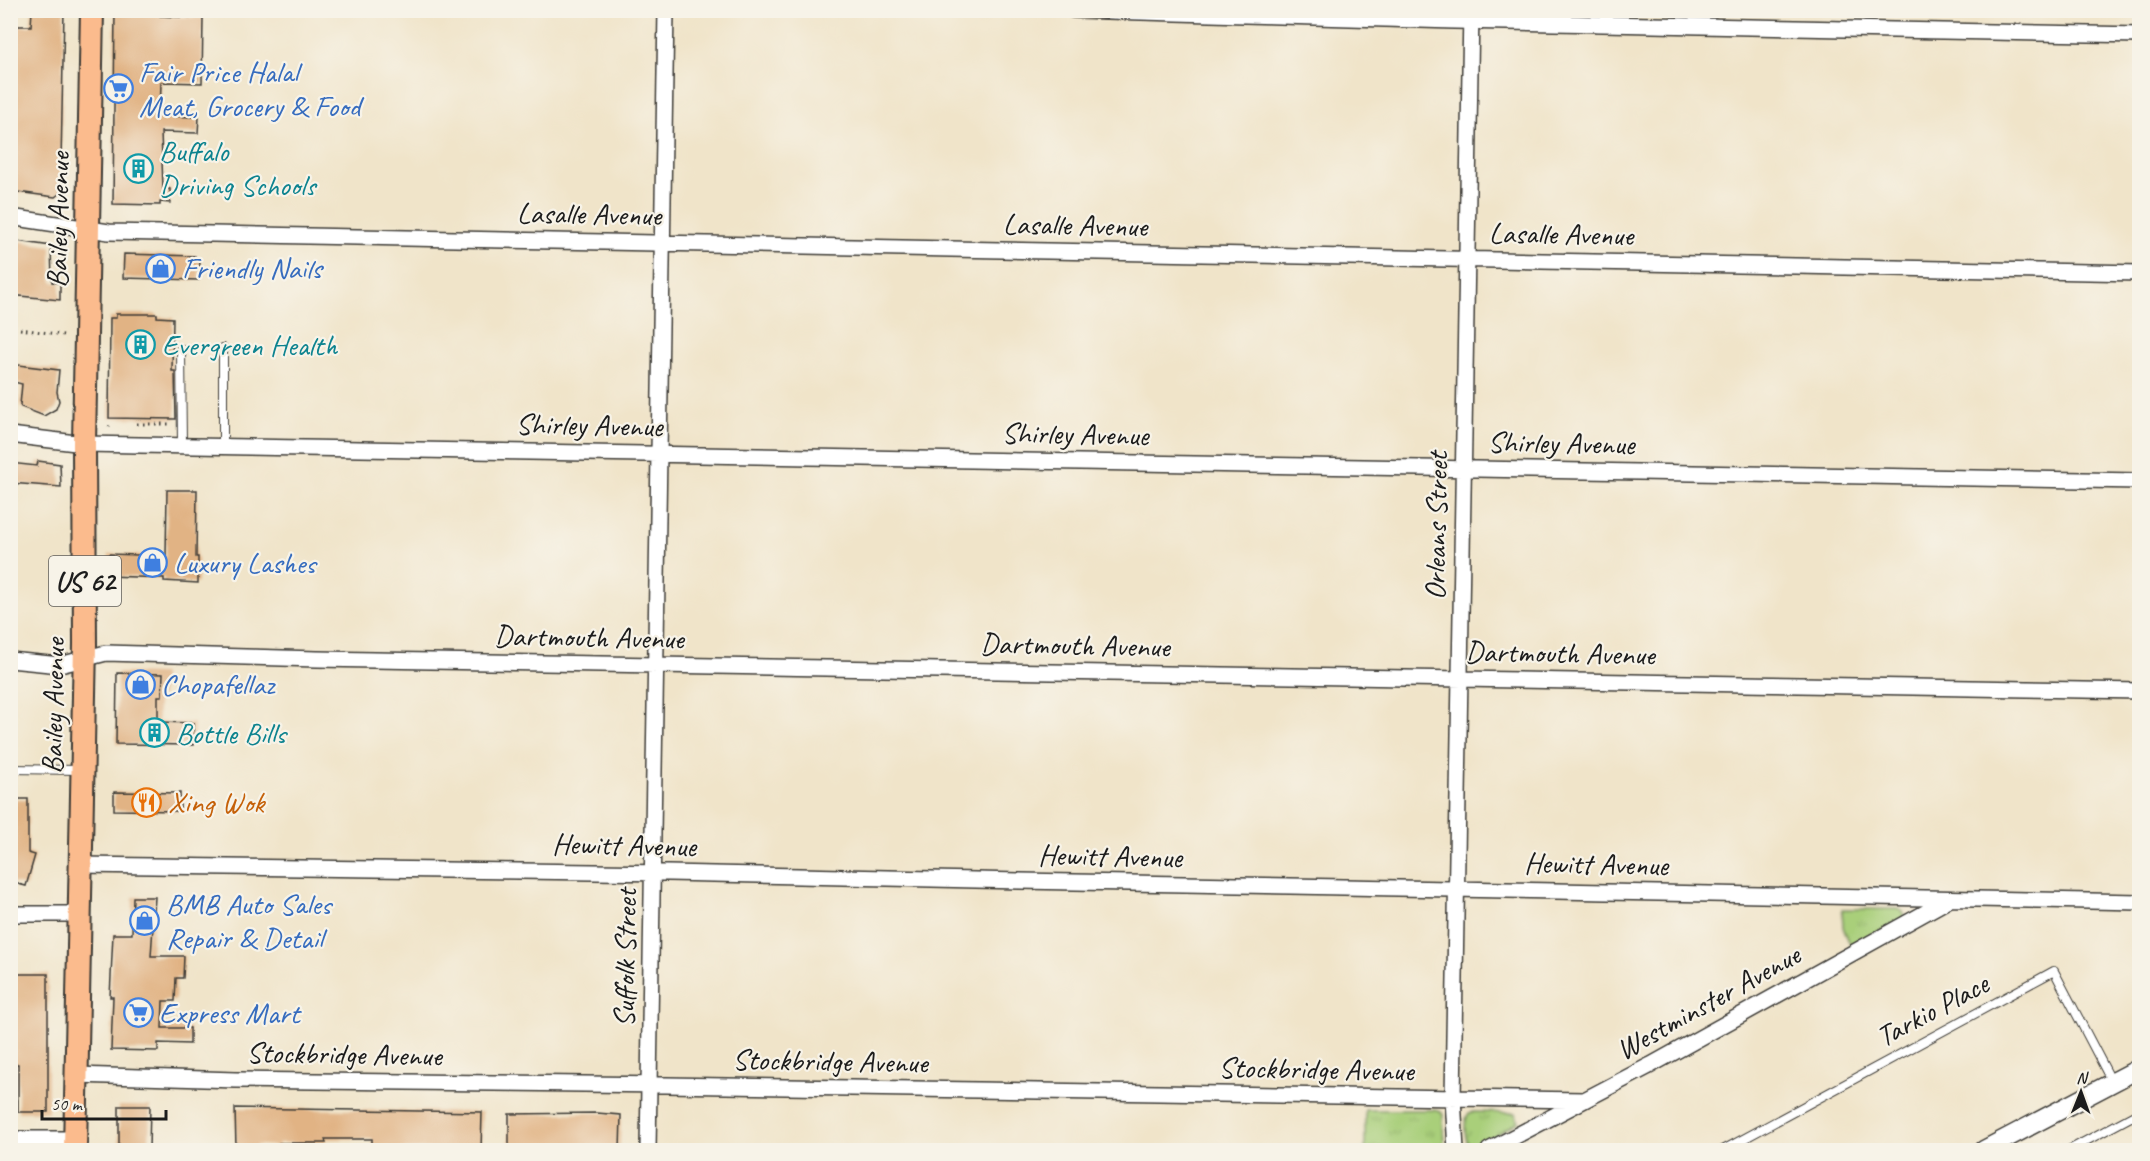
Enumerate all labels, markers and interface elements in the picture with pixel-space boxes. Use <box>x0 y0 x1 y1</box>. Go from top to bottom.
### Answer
place label: Fair Price Halal Meat, Grocery & Food <box>139 53 364 125</box>
supermarket icon: Fair Price Halal Meat, Grocery & Food <box>102 73 134 105</box>
place label: Buffalo Driving Schools <box>159 132 318 204</box>
street label: Bailey Avenue <box>38 150 78 288</box>
building icon: Buffalo Driving Schools <box>122 152 154 184</box>
street label: Lasalle Avenue <box>517 194 664 234</box>
street label: Lasalle Avenue <box>1003 205 1150 245</box>
street label: Lasalle Avenue <box>1489 214 1636 254</box>
place label: Friendly Nails <box>182 249 324 287</box>
shop icon: Friendly Nails <box>145 252 177 284</box>
place label: Evergreen Health <box>162 326 338 364</box>
building icon: Evergreen Health <box>125 329 157 361</box>
street label: Shirley Avenue <box>515 405 665 445</box>
street label: Shirley Avenue <box>1001 414 1151 454</box>
street label: Shirley Avenue <box>1487 423 1637 463</box>
street label: Orleans Street <box>1416 448 1456 600</box>
place label: Luxury Lashes <box>174 544 318 582</box>
shop icon: Luxury Lashes <box>137 547 169 579</box>
road number: US 62 <box>49 556 121 606</box>
street label: Dartmouth Avenue <box>494 616 686 658</box>
street label: Dartmouth Avenue <box>980 624 1172 666</box>
street label: Dartmouth Avenue <box>1465 632 1657 674</box>
street label: Bailey Avenue <box>33 636 73 774</box>
place label: Chopafellaz <box>161 665 276 703</box>
shop icon: Chopafellaz <box>124 668 156 700</box>
place label: Bottle Bills <box>176 714 288 752</box>
building icon: Bottle Bills <box>139 717 171 749</box>
place label: Xing Wok <box>168 783 266 821</box>
restaurant icon: Xing Wok <box>131 786 163 818</box>
street label: Hewitt Avenue <box>552 825 698 865</box>
street label: Hewitt Avenue <box>1038 836 1184 876</box>
street label: Hewitt Avenue <box>1524 844 1670 884</box>
place label: BMB Auto Sales Repair & Detail <box>166 885 334 957</box>
street label: Suffolk Street <box>605 885 645 1028</box>
shop icon: BMB Auto Sales Repair & Detail <box>129 905 161 937</box>
street label: Westminster Avenue <box>1609 935 1809 1068</box>
street label: Tarkio Place <box>1869 964 1997 1055</box>
place label: Express Mart <box>159 994 302 1032</box>
supermarket icon: Express Mart <box>122 997 154 1029</box>
street label: Stockbridge Avenue <box>246 1033 444 1075</box>
street label: Stockbridge Avenue <box>732 1040 930 1082</box>
street label: Stockbridge Avenue <box>1218 1048 1416 1090</box>
north arrow <box>2051 1062 2111 1122</box>
text: N <box>2076 1068 2089 1088</box>
scale bar <box>42 1083 166 1121</box>
text: 50 m <box>51 1093 84 1115</box>

